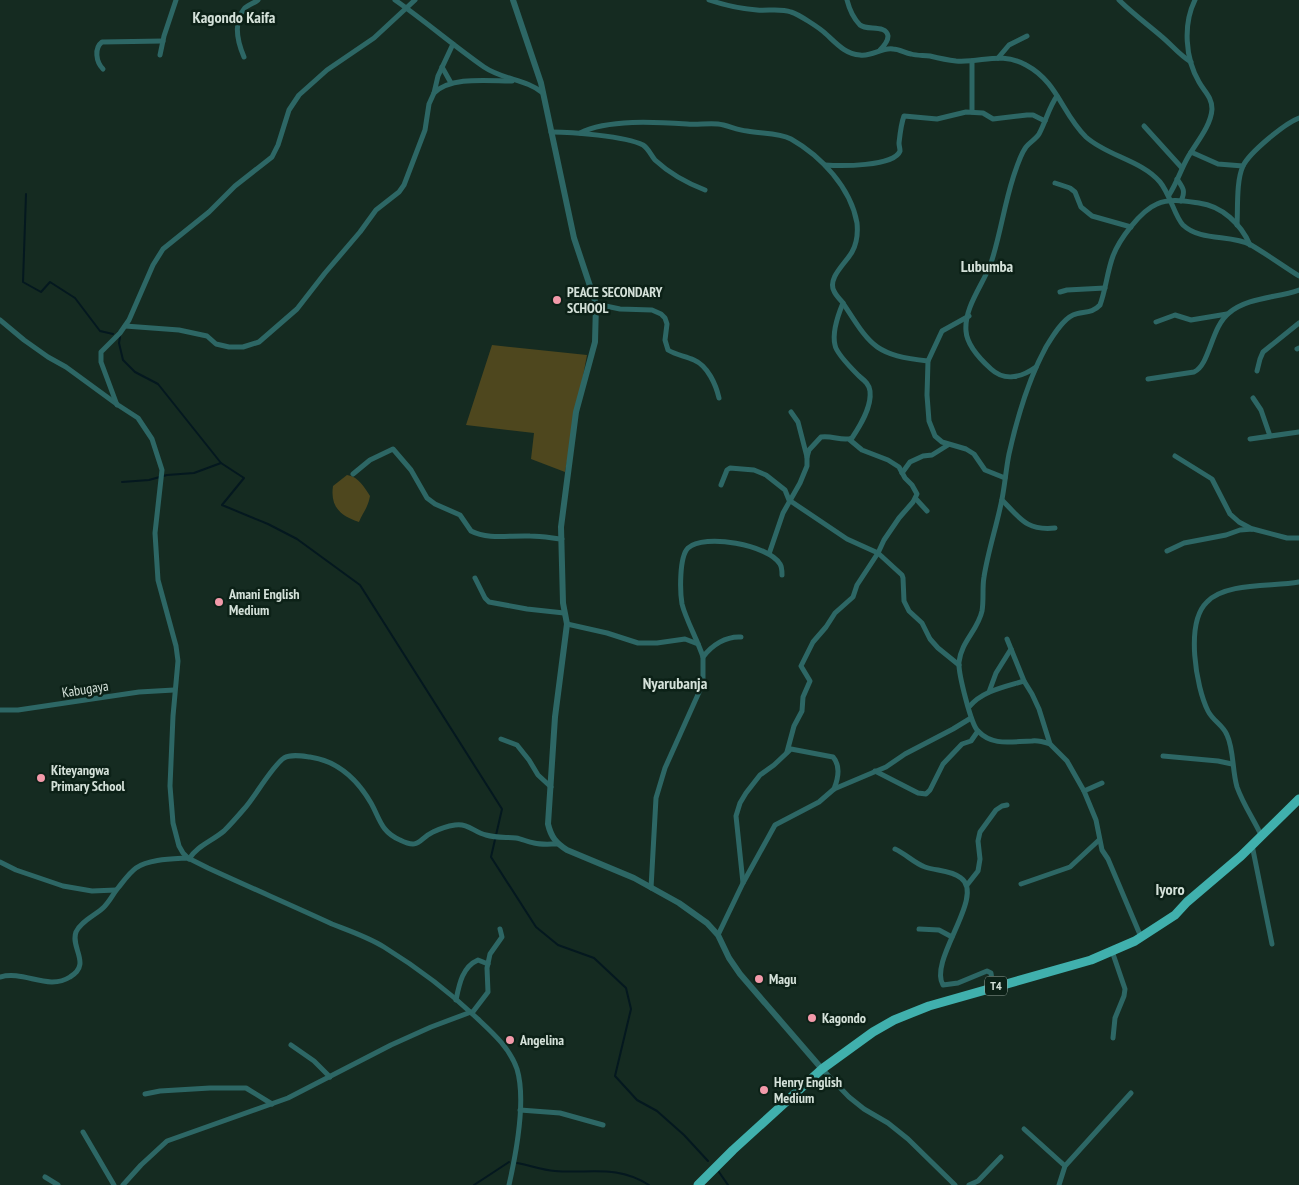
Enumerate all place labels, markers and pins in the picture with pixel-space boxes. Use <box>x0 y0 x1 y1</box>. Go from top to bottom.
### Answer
place label: PEACE SECONDARY SCHOOL <box>567 283 663 317</box>
marker: PEACE SECONDARY SCHOOL <box>551 294 563 306</box>
place label: Amani English Medium <box>228 585 300 619</box>
marker: Amani English Medium <box>213 596 225 608</box>
place label: Kiteyangwa Primary School <box>51 761 126 795</box>
marker: Kiteyangwa Primary School <box>35 772 47 784</box>
place label: Magu <box>769 970 797 988</box>
marker: Magu <box>753 973 765 985</box>
place label: Kagondo <box>822 1009 866 1027</box>
marker: Kagondo <box>806 1012 818 1024</box>
place label: Angelina <box>519 1031 564 1049</box>
marker: Angelina <box>504 1034 516 1046</box>
place label: Henry English Medium <box>774 1073 842 1107</box>
marker: Henry English Medium <box>758 1084 770 1096</box>

